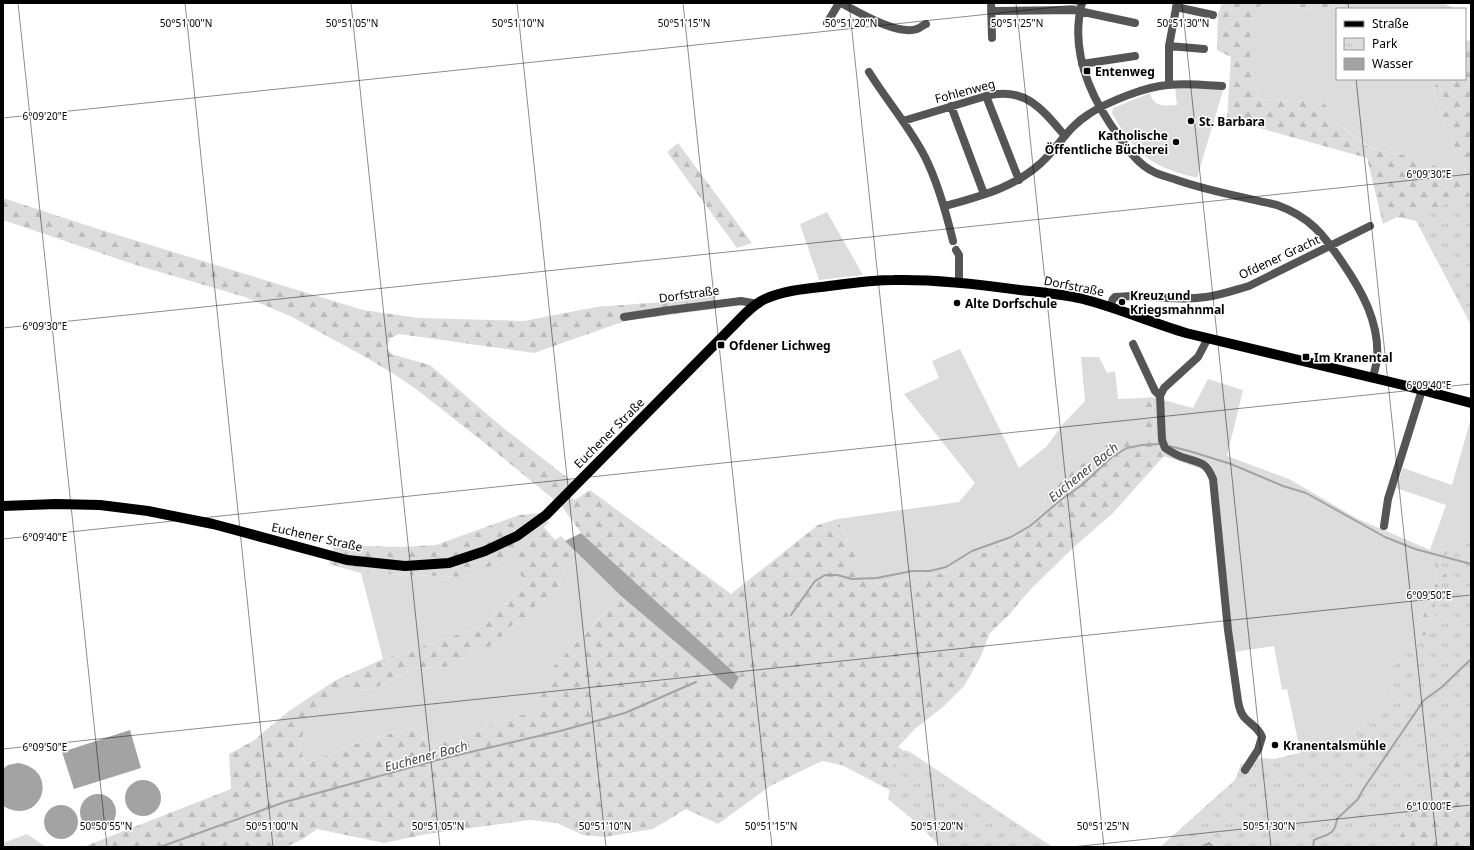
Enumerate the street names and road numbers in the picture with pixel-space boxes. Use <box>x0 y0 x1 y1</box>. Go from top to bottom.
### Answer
street label: Fohlenweg <box>933 75 997 107</box>
street label: Ofdener Gracht <box>1236 231 1323 283</box>
street label: Dorfstraße <box>1042 272 1106 300</box>
street label: Dorfstraße <box>658 281 721 307</box>
street label: Euchener Straße <box>570 394 648 472</box>
street label: Euchener Straße <box>270 518 364 556</box>

